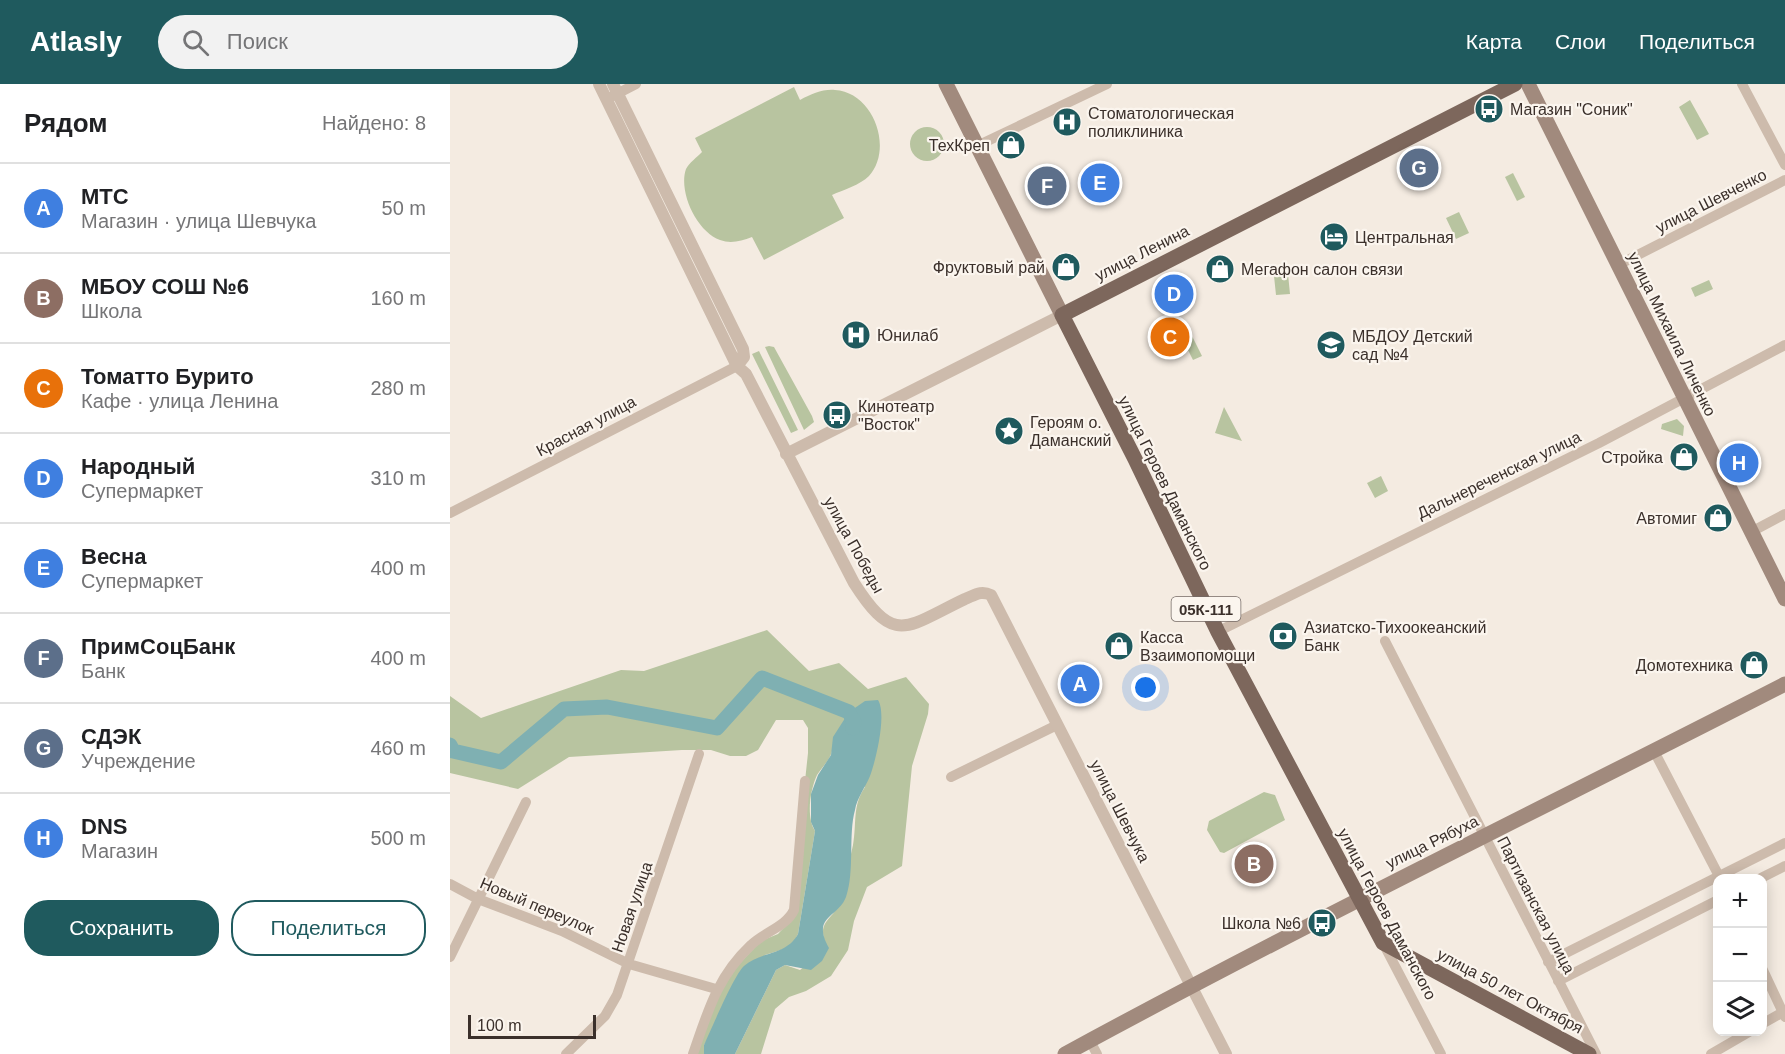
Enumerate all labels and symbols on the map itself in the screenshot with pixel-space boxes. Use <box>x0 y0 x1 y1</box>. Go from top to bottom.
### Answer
bus stop icon: Магазин "Соник" <box>1473 93 1505 125</box>
place label: Магазин "Соник" <box>1510 101 1633 118</box>
place label: Стоматологическая поликлиника <box>1088 105 1234 140</box>
hospital icon: Стоматологическая поликлиника <box>1051 106 1083 138</box>
shop icon: ТехКреп <box>995 129 1027 161</box>
place label: ТехКреп <box>929 137 990 154</box>
pin: G <box>1400 146 1438 190</box>
pin: E <box>1080 160 1120 206</box>
pin: F <box>1028 164 1066 208</box>
street label: улица Шевченко <box>1653 166 1769 236</box>
hotel icon: Центральная <box>1318 221 1350 253</box>
street label: улица Ленина <box>1092 222 1192 284</box>
place label: Центральная <box>1355 229 1454 246</box>
street label: улица Михаила Личенко <box>1625 249 1719 419</box>
shop icon: Фруктовый рай <box>1050 251 1082 283</box>
shop icon: Мегафон салон связи <box>1204 253 1236 285</box>
place label: Фруктовый рай <box>933 259 1045 276</box>
place label: Мегафон салон связи <box>1241 261 1403 278</box>
pin: D <box>1154 272 1194 316</box>
pin: C <box>1150 314 1190 360</box>
hospital icon: Юнилаб <box>840 319 872 351</box>
place label: Юнилаб <box>877 327 938 344</box>
place label: МБДОУ Детский сад №4 <box>1352 328 1473 363</box>
school or university icon: МБДОУ Детский сад №4 <box>1315 329 1347 361</box>
street label: Красная улица <box>533 393 639 459</box>
street label: улица Героев Даманского <box>1115 393 1215 573</box>
place label: Кинотеатр "Восток" <box>858 398 935 433</box>
bus stop icon: Кинотеатр "Восток" <box>821 399 853 431</box>
place label: Героям о. Даманский <box>1030 414 1111 449</box>
place icon: Героям о. Даманский <box>993 415 1025 447</box>
street label: Дальнереченская улица <box>1414 428 1584 522</box>
pin: H <box>1720 440 1758 485</box>
shop icon: Стройка <box>1668 441 1700 473</box>
place label: Стройка <box>1601 449 1663 466</box>
street label: улица Победы <box>821 494 887 596</box>
shop icon: Автомиг <box>1702 502 1734 534</box>
place label: Автомиг <box>1636 510 1697 527</box>
road number: 05К-111 <box>1172 597 1240 621</box>
place label: Азиатско-Тихоокеанский Банк <box>1304 619 1486 654</box>
bank icon: Азиатско-Тихоокеанский Банк <box>1267 620 1299 652</box>
place label: Касса Взаимопомощи <box>1140 629 1255 664</box>
shop icon: Касса Взаимопомощи <box>1103 630 1135 662</box>
shop icon: Домотехника <box>1738 649 1770 681</box>
place label: Домотехника <box>1636 657 1733 674</box>
pin: A <box>1060 662 1100 706</box>
your location <box>1131 673 1160 702</box>
street label: улица Шевчука <box>1087 757 1153 865</box>
street label: улица Рябуха <box>1383 812 1481 872</box>
street label: улица Героев Даманского <box>1335 825 1440 1003</box>
street label: Партизанская улица <box>1494 834 1578 976</box>
pin: B <box>1234 842 1274 886</box>
street label: Новая улица <box>609 859 655 955</box>
street label: Новый переулок <box>477 874 597 938</box>
bus stop icon: Школа №6 <box>1306 907 1338 939</box>
place label: Школа №6 <box>1222 915 1301 932</box>
street label: улица 50 лет Октября <box>1434 945 1586 1037</box>
scale bar <box>468 1012 596 1040</box>

